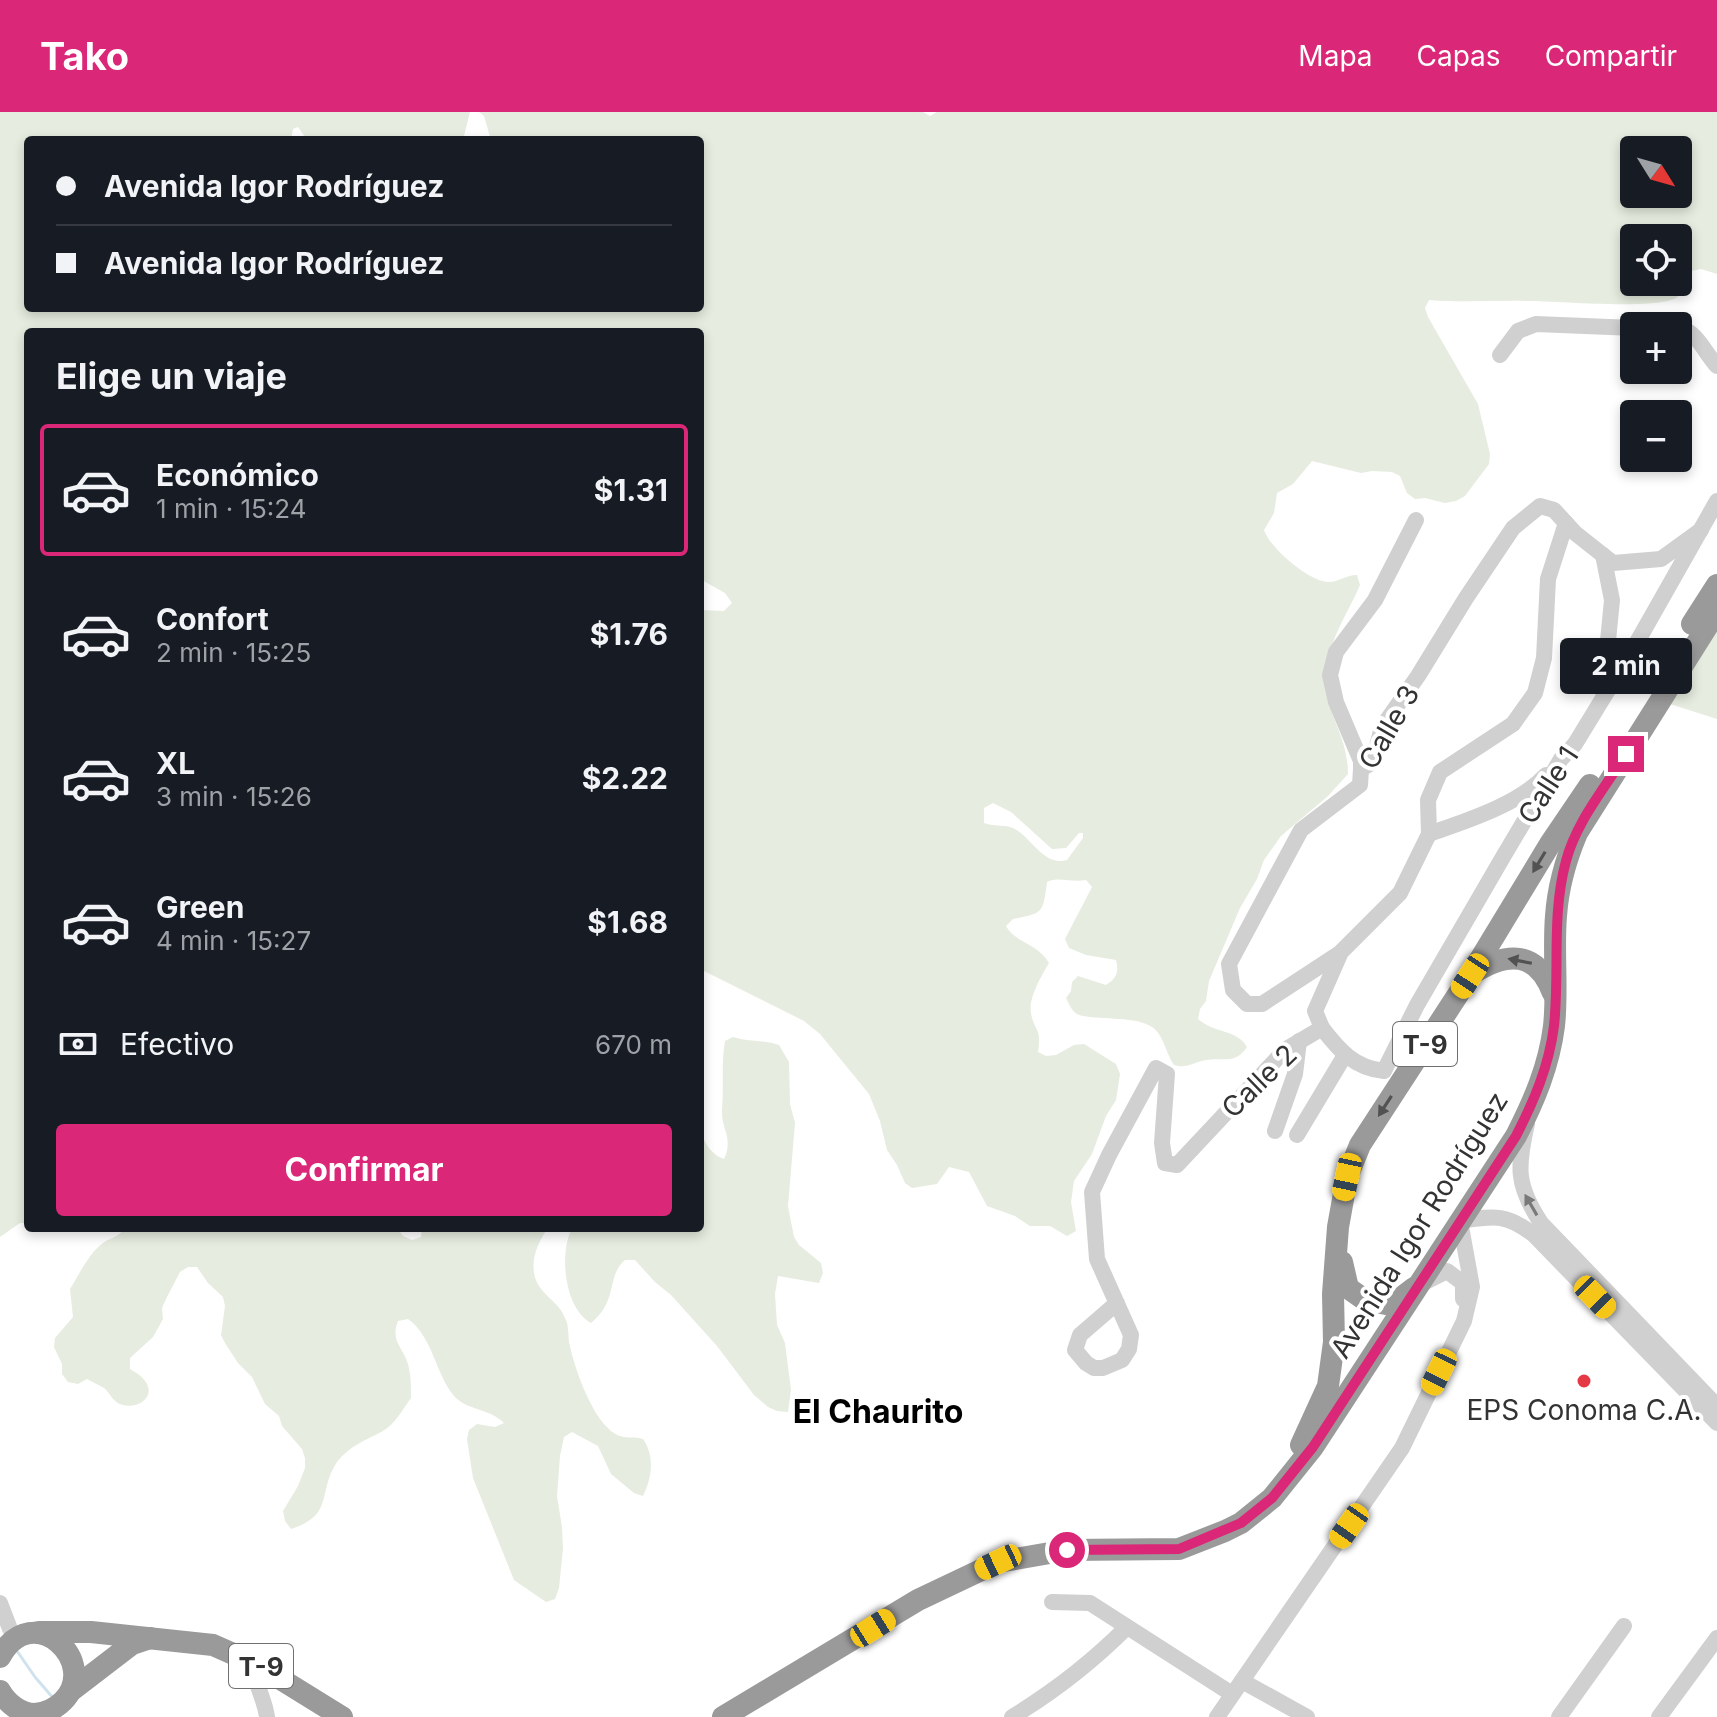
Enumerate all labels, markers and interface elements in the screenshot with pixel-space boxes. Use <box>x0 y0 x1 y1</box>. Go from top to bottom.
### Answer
text: Tako <box>40 33 129 79</box>
text: Mapa <box>1298 39 1373 73</box>
text: Capas <box>1417 39 1501 73</box>
text: Compartir <box>1545 39 1677 73</box>
north arrow <box>1620 136 1692 208</box>
map controls <box>1620 136 1692 472</box>
text: Avenida Igor Rodríguez <box>104 168 444 204</box>
button: locate <box>1620 224 1692 296</box>
text: Avenida Igor Rodríguez <box>104 245 444 281</box>
button: + <box>1620 312 1692 384</box>
text: Elige un viaje <box>56 354 287 398</box>
button: − <box>1620 400 1692 472</box>
icon: car <box>60 454 132 526</box>
text: Económico <box>156 457 319 493</box>
text: $1.31 <box>594 472 668 508</box>
text: 1 min · 15:24 <box>156 493 307 524</box>
icon: car <box>60 598 132 670</box>
text: Confort <box>156 601 269 637</box>
text: $1.76 <box>590 616 668 652</box>
text: 2 min · 15:25 <box>156 637 311 668</box>
callout: 2 min <box>1560 638 1692 694</box>
text: 2 min <box>1591 650 1661 681</box>
street label: Calle 3 <box>1351 679 1427 775</box>
route end <box>1608 736 1644 772</box>
street label: Calle 1 <box>1511 740 1585 830</box>
icon: car <box>60 742 132 814</box>
text: XL <box>156 745 195 781</box>
text: $2.22 <box>582 760 668 796</box>
text: 3 min · 15:26 <box>156 781 312 812</box>
one-way arrow <box>1532 851 1546 873</box>
icon: car <box>60 886 132 958</box>
text: Green <box>156 889 244 925</box>
text: $1.68 <box>587 904 668 940</box>
text: 4 min · 15:27 <box>156 925 311 956</box>
car <box>1447 949 1493 1003</box>
one-way arrow <box>1508 955 1533 967</box>
icon: cash <box>56 1022 100 1066</box>
road number: T-9 <box>1393 1022 1457 1066</box>
text: Efectivo <box>120 1026 234 1062</box>
text: 670 m <box>595 1029 672 1060</box>
street label: Calle 2 <box>1214 1037 1304 1125</box>
street label: Avenida Igor Rodríguez <box>1323 1086 1515 1364</box>
one-way arrow <box>1377 1095 1392 1116</box>
button: Confirmar <box>56 1124 672 1216</box>
car <box>1330 1151 1364 1203</box>
one-way arrow <box>1524 1194 1538 1216</box>
car <box>1570 1271 1620 1323</box>
car <box>1418 1345 1460 1399</box>
marker: EPS Conoma C.A. <box>1575 1372 1593 1390</box>
district label: El Chaurito <box>793 1392 963 1431</box>
place label: EPS Conoma C.A. <box>1466 1393 1702 1427</box>
car <box>1325 1499 1373 1553</box>
route start <box>1049 1532 1085 1568</box>
car <box>971 1541 1025 1583</box>
car <box>846 1605 900 1651</box>
road number: T-9 <box>229 1644 293 1688</box>

